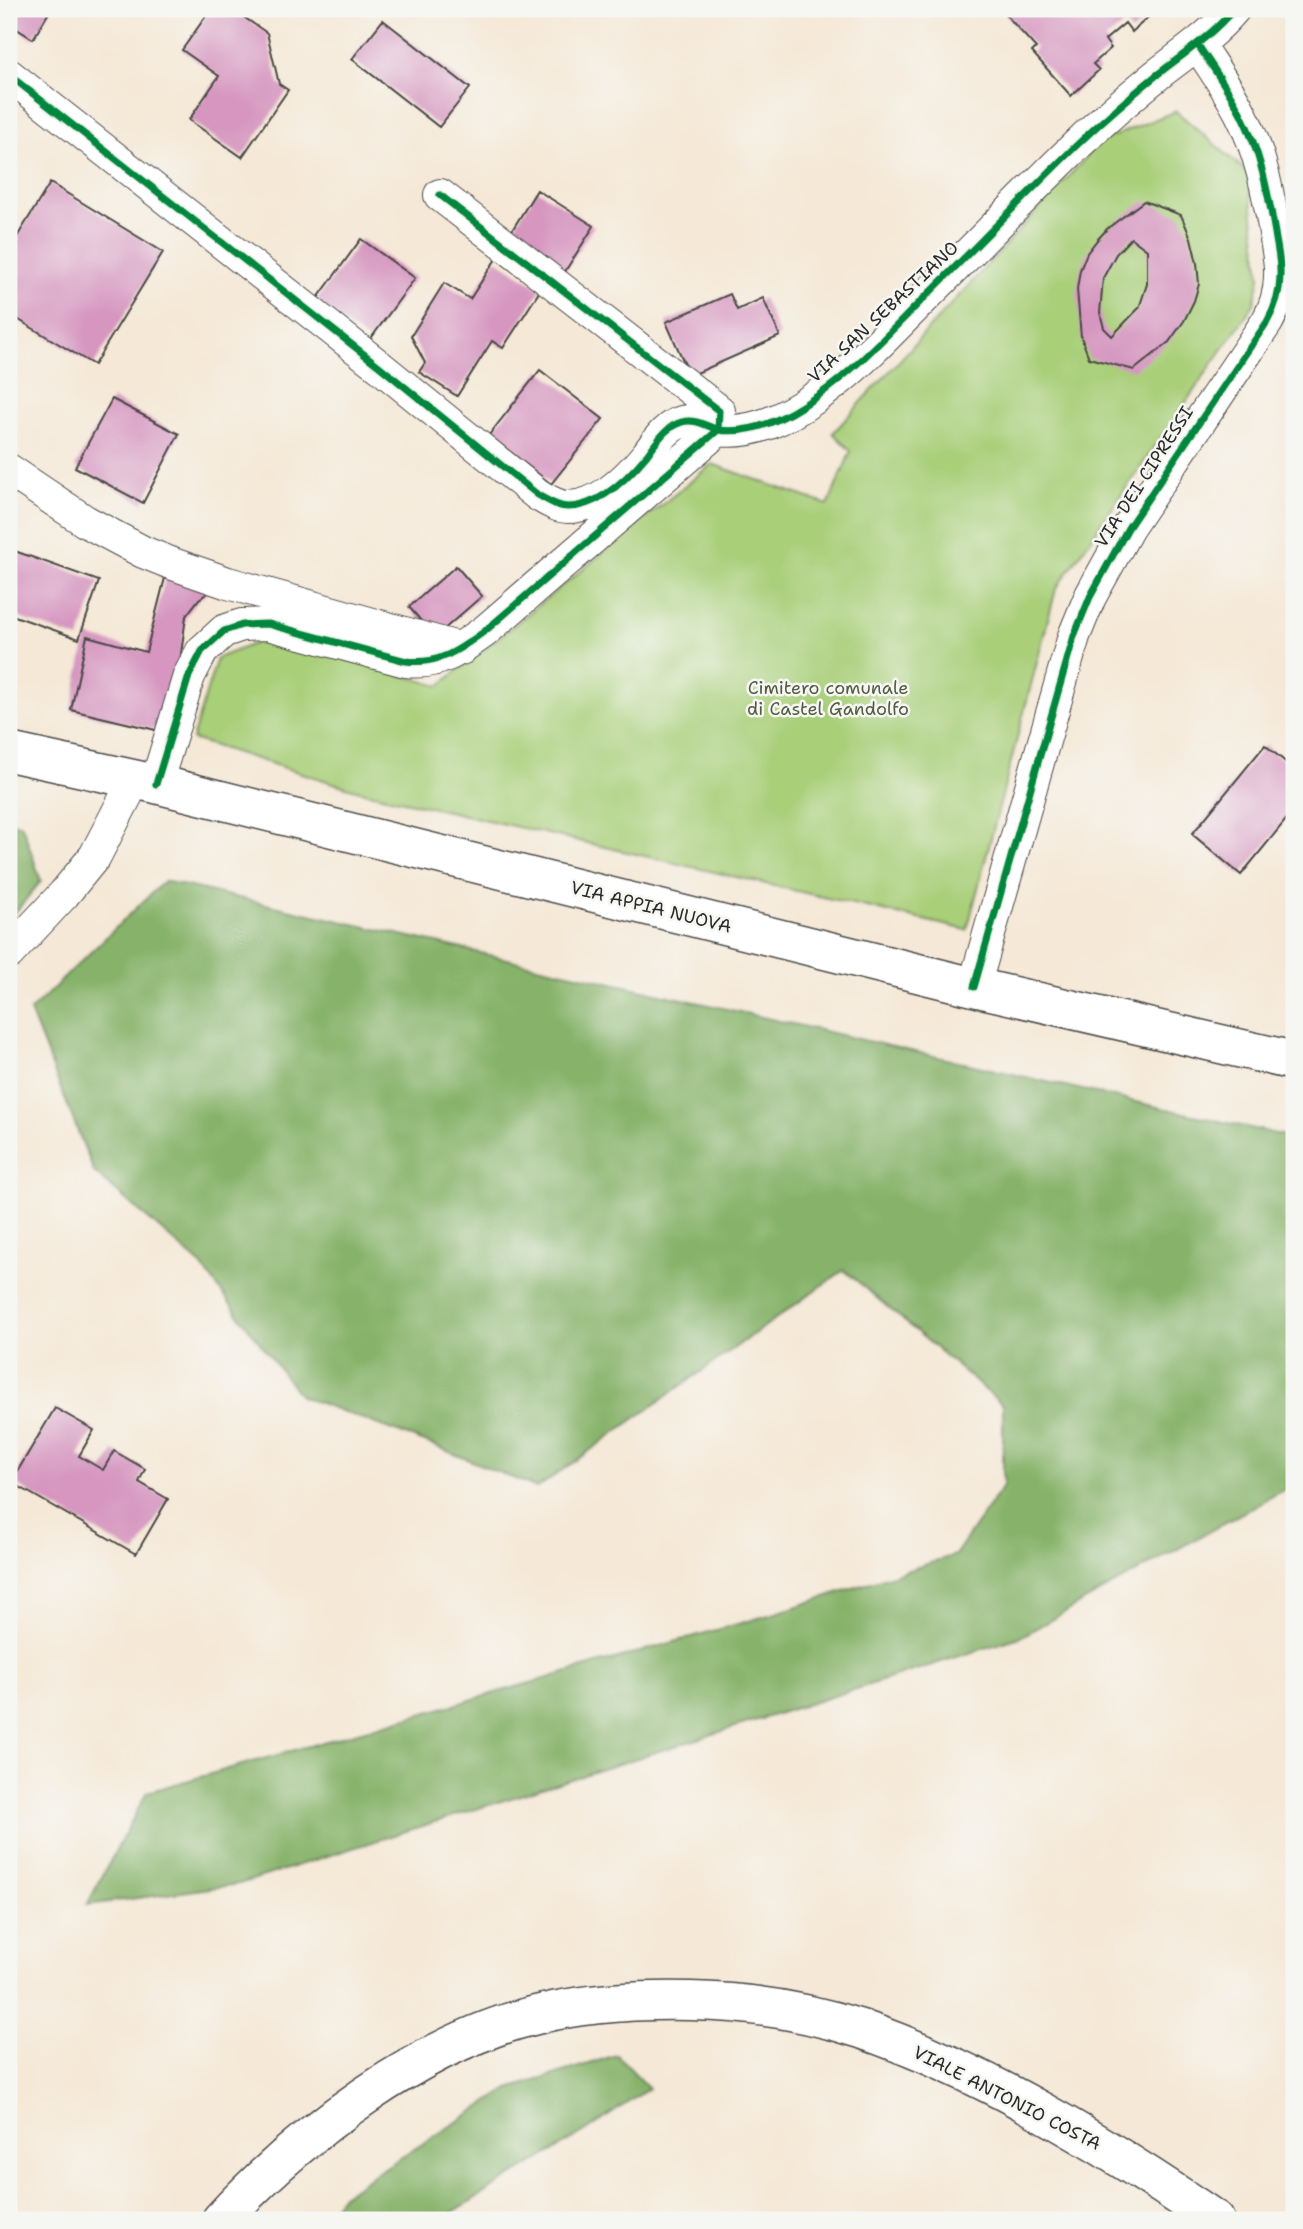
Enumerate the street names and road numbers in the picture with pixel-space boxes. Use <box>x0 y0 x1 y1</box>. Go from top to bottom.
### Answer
street label: VIA SAN SEBASTIANO <box>802 236 964 388</box>
street label: VIA DEI CIPRESSI <box>1089 402 1199 552</box>
street label: VIA APPIA NUOVA <box>568 875 734 939</box>
street label: VIALE ANTONIO COSTA <box>909 2040 1105 2156</box>

